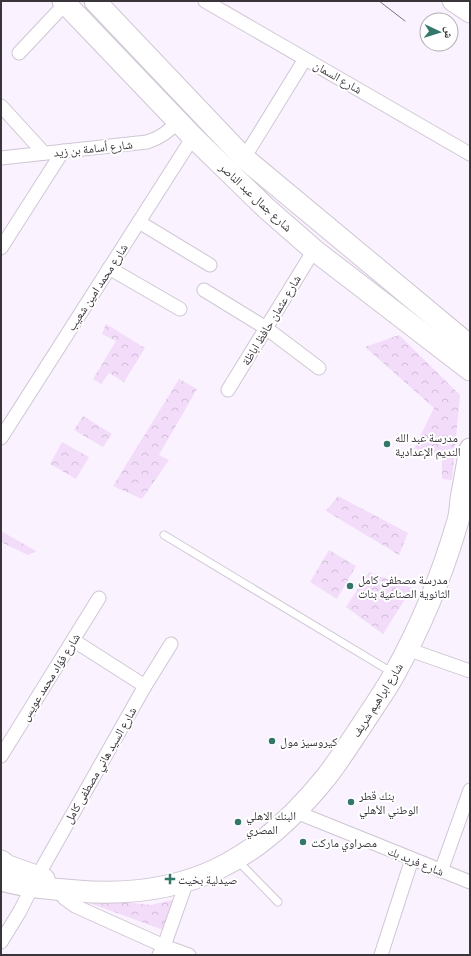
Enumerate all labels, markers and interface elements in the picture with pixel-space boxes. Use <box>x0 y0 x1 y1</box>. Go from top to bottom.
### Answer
north arrow <box>419 12 459 52</box>
text: ش <box>441 26 457 39</box>
street label: شارع السمان <box>311 56 366 98</box>
street label: شارع أسامة بن زيد <box>53 135 134 161</box>
street label: شارع جمال عبد الناصر <box>215 158 296 235</box>
street label: شارع محمد امين شعيب <box>62 240 132 334</box>
street label: شارع عثمان حافظ اباظة <box>237 271 305 369</box>
place label: مدرسة عبد الله النديم الإعدادية <box>395 429 461 460</box>
marker: مدرسة عبد الله النديم الإعدادية <box>382 439 392 449</box>
place label: مدرسة مصطفى كامل الثانوية الصناعية بنات <box>358 571 450 602</box>
marker: مدرسة مصطفى كامل الثانوية الصناعية بنات <box>345 581 355 591</box>
street label: شارع فؤاد محمد عويس <box>16 630 84 724</box>
street label: شارع ابراهيم شريف <box>347 659 407 740</box>
street label: شارع السيد هاني مصطفى كامل <box>60 703 142 828</box>
place label: كيروسيز مول <box>280 733 337 750</box>
marker: كيروسيز مول <box>267 736 277 746</box>
place label: بنك قطر الوطني الأهلي <box>358 787 419 820</box>
marker: بنك قطر الوطني الأهلي <box>346 797 356 807</box>
place label: البنك الاهلي المصري <box>246 807 296 840</box>
marker: البنك الاهلي المصري <box>233 817 243 827</box>
place label: مصراوي ماركت <box>311 834 377 853</box>
marker: مصراوي ماركت <box>298 837 308 847</box>
street label: شارع فريد بك <box>385 842 447 880</box>
place label: صيدلية بخيت <box>178 871 238 888</box>
marker: صيدلية بخيت <box>165 874 175 884</box>

